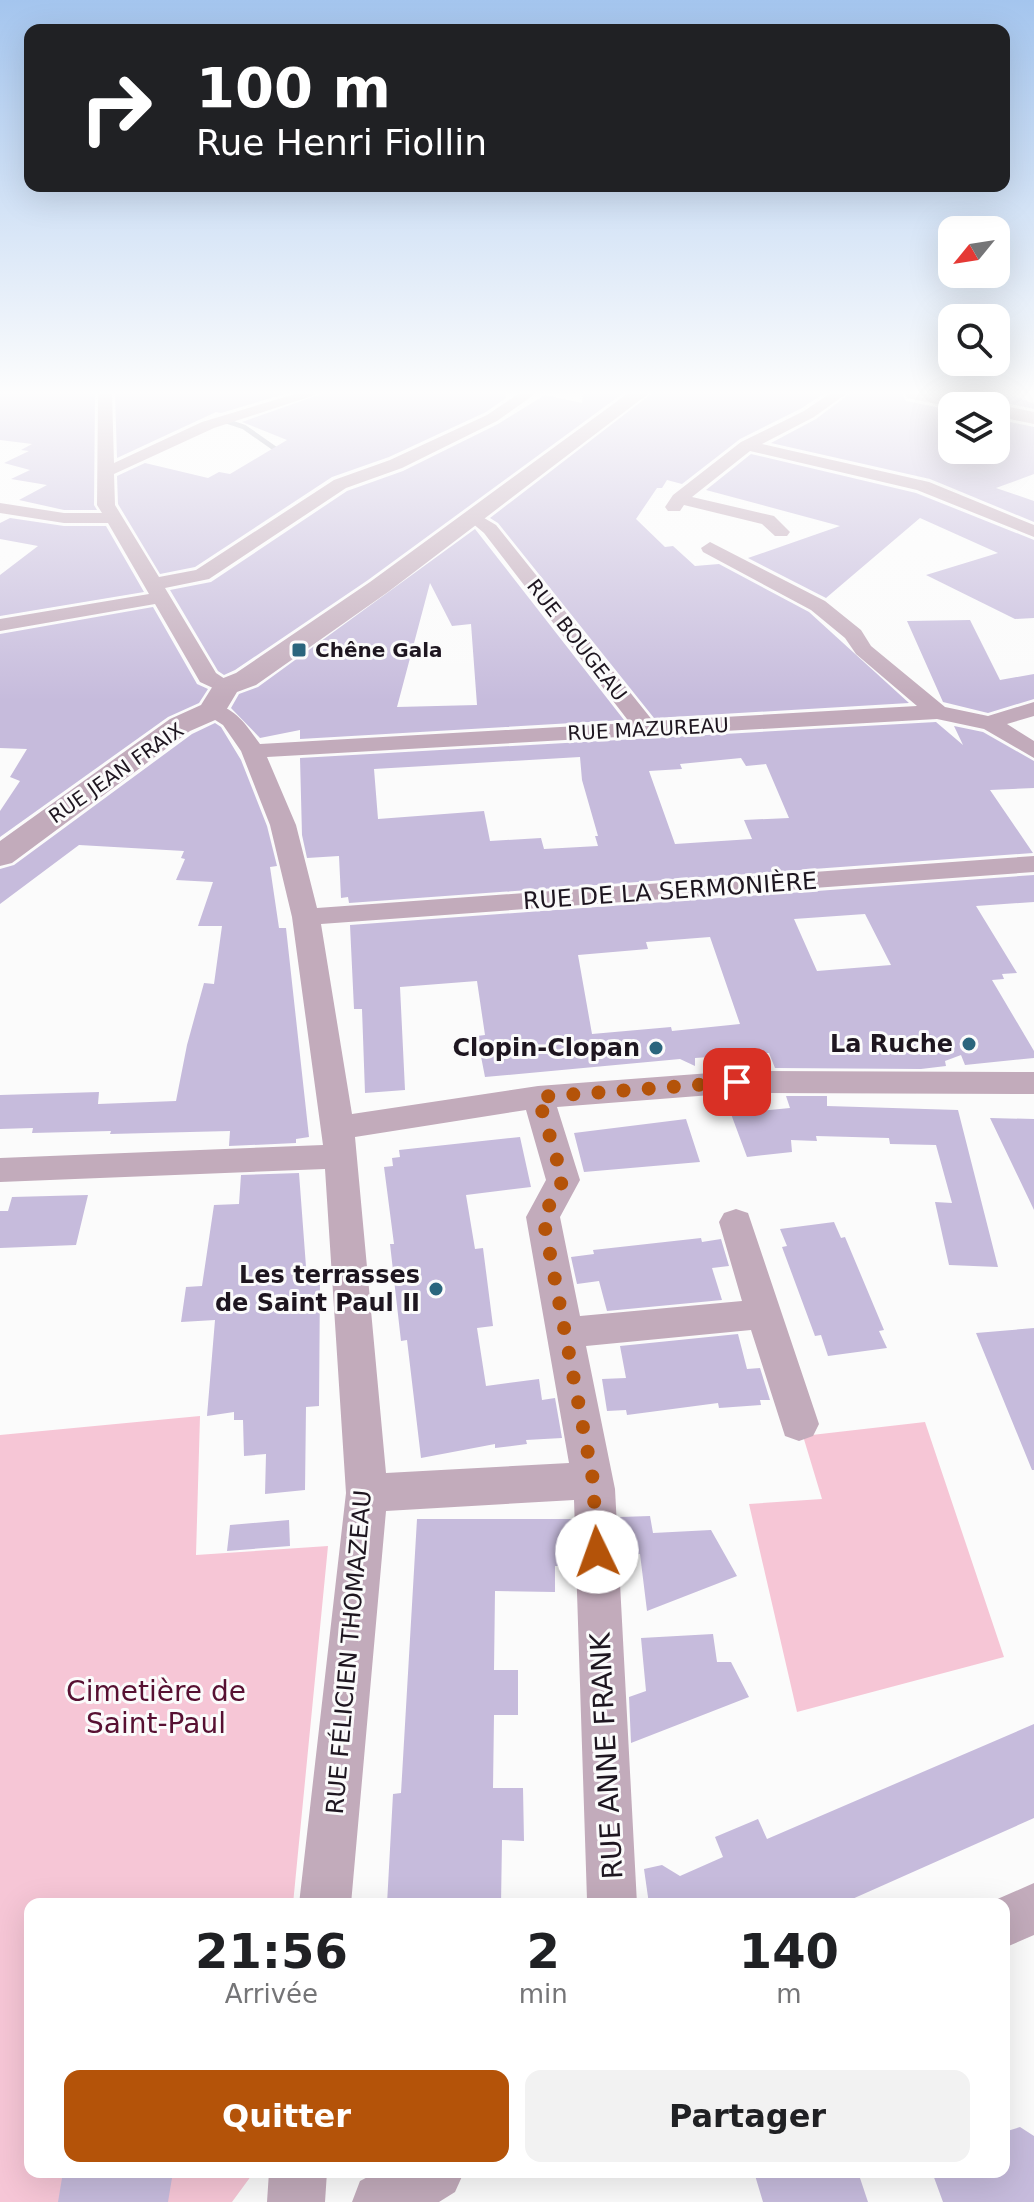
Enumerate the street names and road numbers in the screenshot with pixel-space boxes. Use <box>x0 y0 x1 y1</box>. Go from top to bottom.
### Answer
street label: RUE BOUGEAU <box>522 574 632 706</box>
street label: RUE MAZUREAU <box>567 713 729 745</box>
street label: RUE JEAN FRAIX <box>44 717 188 828</box>
street label: RUE DE LA SERMONIÈRE <box>522 866 818 915</box>
street label: RUE FÉLICIEN THOMAZEAU <box>320 1489 377 1815</box>
street label: RUE ANNE FRANK <box>584 1631 629 1880</box>

